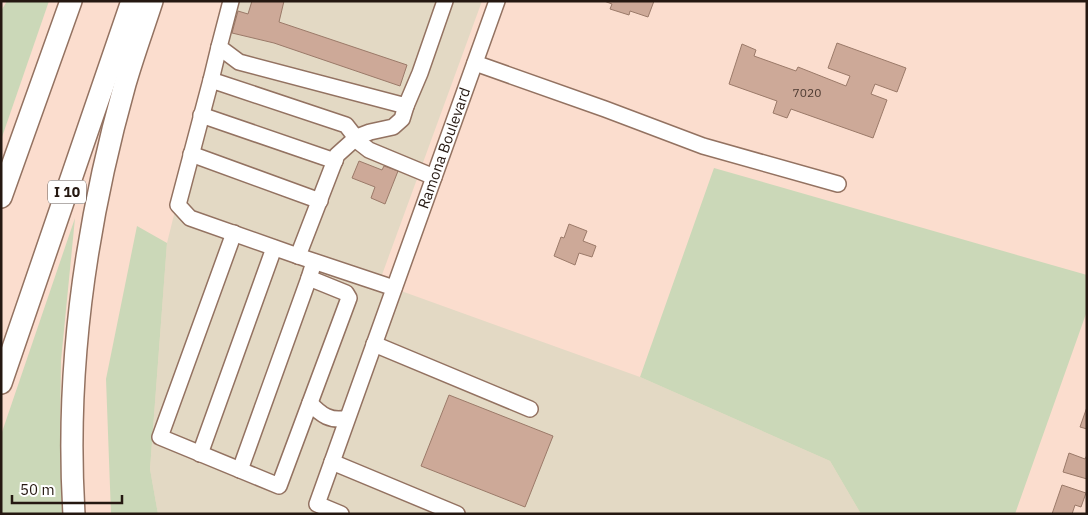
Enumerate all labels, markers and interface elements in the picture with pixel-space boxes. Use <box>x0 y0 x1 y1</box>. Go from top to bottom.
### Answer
street label: Ramona Boulevard <box>413 85 474 211</box>
house number: 7020 <box>793 85 821 100</box>
road number: I 10 <box>48 180 86 203</box>
scale bar <box>12 472 122 504</box>
text: 50 m <box>20 480 55 499</box>

